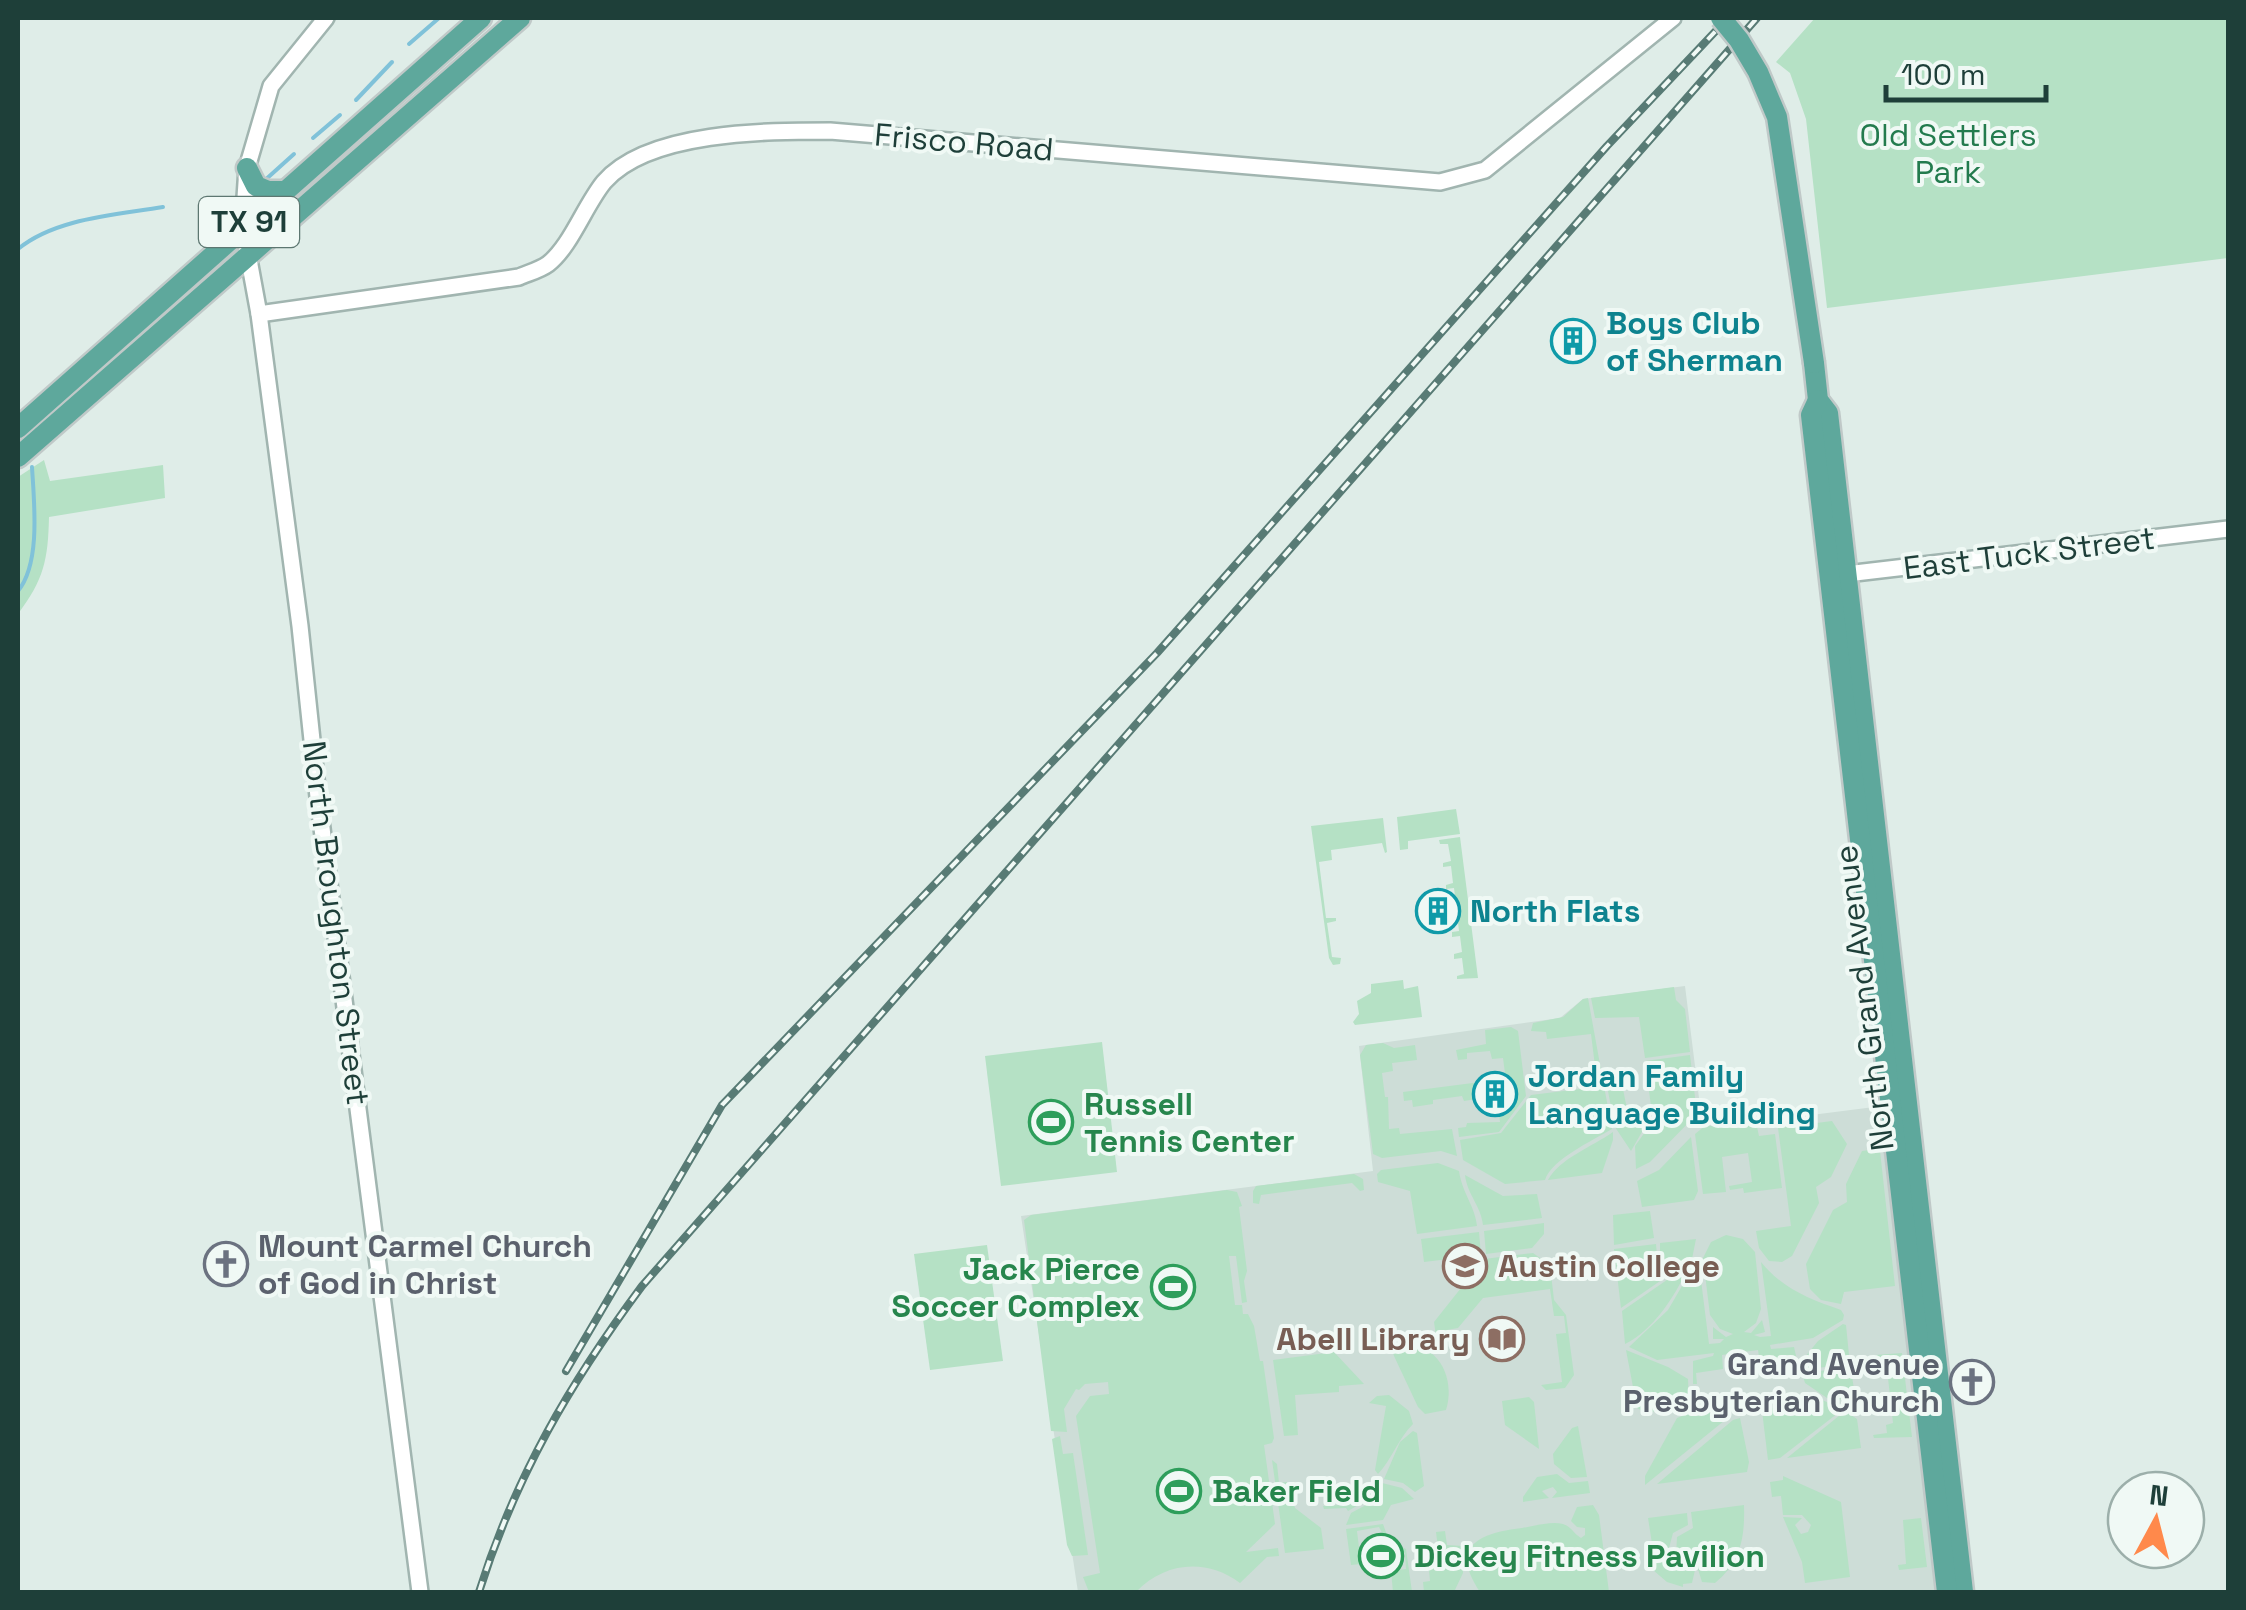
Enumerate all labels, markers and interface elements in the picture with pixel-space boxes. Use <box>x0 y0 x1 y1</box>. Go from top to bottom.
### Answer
scale bar <box>1886 40 2046 102</box>
text: 100 m <box>1901 55 1986 94</box>
street label: Frisco Road <box>873 114 1055 170</box>
park label: Old Settlers Park <box>1859 115 2037 192</box>
road number: TX 91 <box>199 197 299 247</box>
place label: Boys Club of Sherman <box>1606 303 1783 380</box>
building icon: Boys Club of Sherman <box>1550 318 1596 364</box>
street label: East Tuck Street <box>1901 518 2157 588</box>
street label: North Broughton Street <box>294 738 378 1108</box>
street label: North Grand Avenue <box>1825 843 1903 1153</box>
building icon: North Flats <box>1415 888 1461 934</box>
place label: North Flats <box>1470 891 1640 931</box>
place label: Jordan Family Language Building <box>1528 1056 1816 1133</box>
building icon: Jordan Family Language Building <box>1472 1071 1518 1117</box>
place label: Russell Tennis Center <box>1084 1084 1295 1161</box>
sports icon: Russell Tennis Center <box>1028 1099 1074 1145</box>
place label: Mount Carmel Church of God in Christ <box>258 1226 592 1303</box>
church icon: Mount Carmel Church of God in Christ <box>203 1241 249 1287</box>
school or university icon: Austin College <box>1442 1243 1488 1289</box>
place label: Austin College <box>1498 1246 1720 1286</box>
place label: Jack Pierce Soccer Complex <box>891 1249 1140 1326</box>
sports icon: Jack Pierce Soccer Complex <box>1150 1264 1196 1310</box>
library icon: Abell Library <box>1479 1316 1525 1362</box>
place label: Abell Library <box>1276 1319 1470 1359</box>
place label: Grand Avenue Presbyterian Church <box>1623 1344 1940 1421</box>
church icon: Grand Avenue Presbyterian Church <box>1949 1359 1995 1405</box>
sports icon: Baker Field <box>1156 1468 1202 1514</box>
north arrow <box>2106 1470 2206 1570</box>
place label: Baker Field <box>1212 1471 1381 1511</box>
text: N <box>2148 1476 2171 1514</box>
sports icon: Dickey Fitness Pavilion <box>1358 1533 1404 1579</box>
place label: Dickey Fitness Pavilion <box>1414 1536 1765 1576</box>

